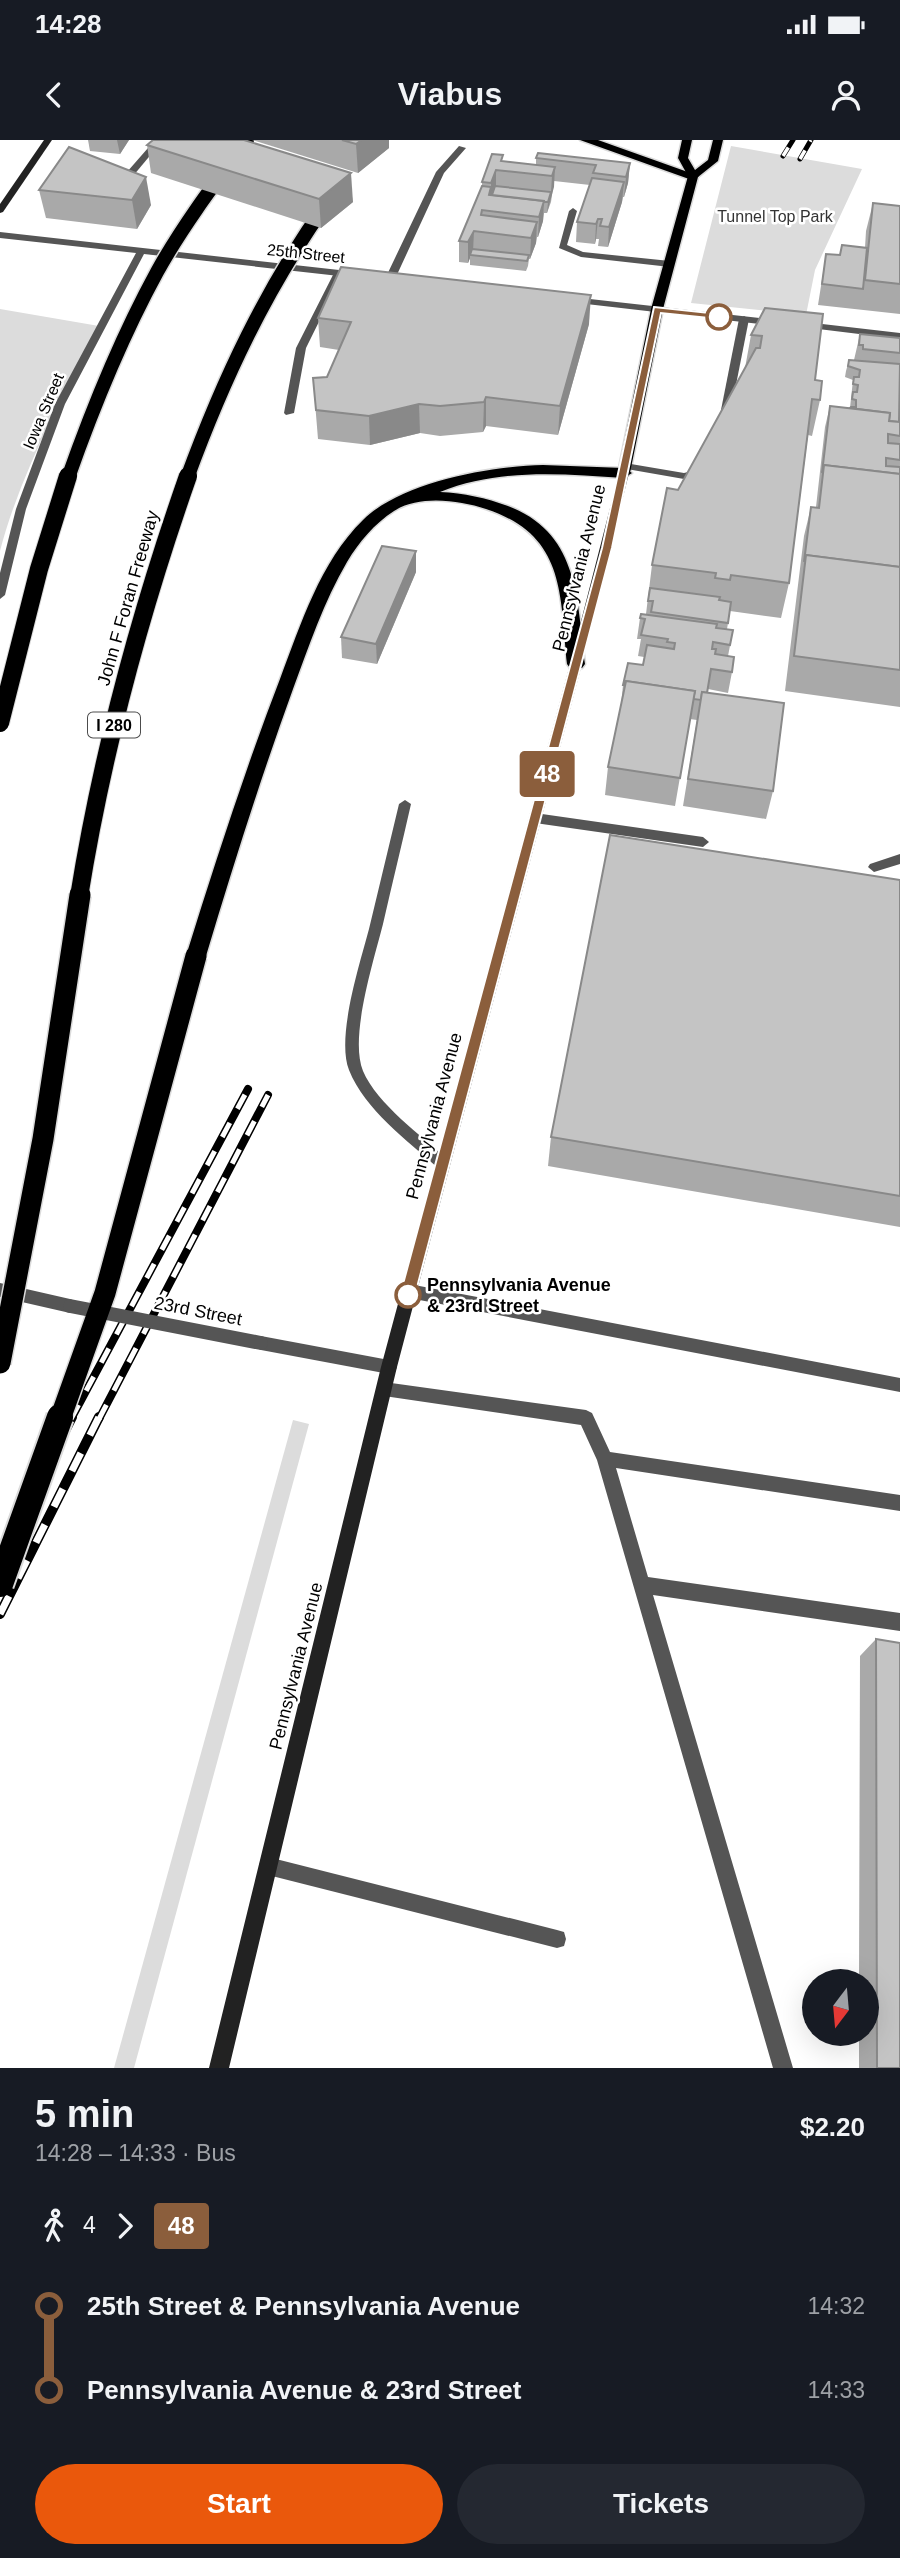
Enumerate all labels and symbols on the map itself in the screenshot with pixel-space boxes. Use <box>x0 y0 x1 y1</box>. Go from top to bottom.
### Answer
park label: Tunnel Top Park <box>717 208 834 225</box>
street label: 25th Street <box>266 241 346 266</box>
unlabelled marker <box>706 304 732 330</box>
street label: Iowa Street <box>20 370 67 452</box>
street label: Pennsylvania Avenue <box>549 482 609 654</box>
street label: John F Foran Freeway <box>93 508 163 688</box>
road number: I 280 <box>88 712 140 738</box>
line badge: 48 <box>516 751 578 797</box>
street label: Pennsylvania Avenue <box>402 1030 466 1202</box>
place label: Pennsylvania Avenue & 23rd Street <box>427 1275 611 1316</box>
marker: Pennsylvania Avenue & 23rd Street <box>395 1282 421 1308</box>
street label: 23rd Street <box>152 1293 244 1329</box>
street label: Pennsylvania Avenue <box>266 1580 326 1752</box>
north arrow <box>802 1969 878 2046</box>

